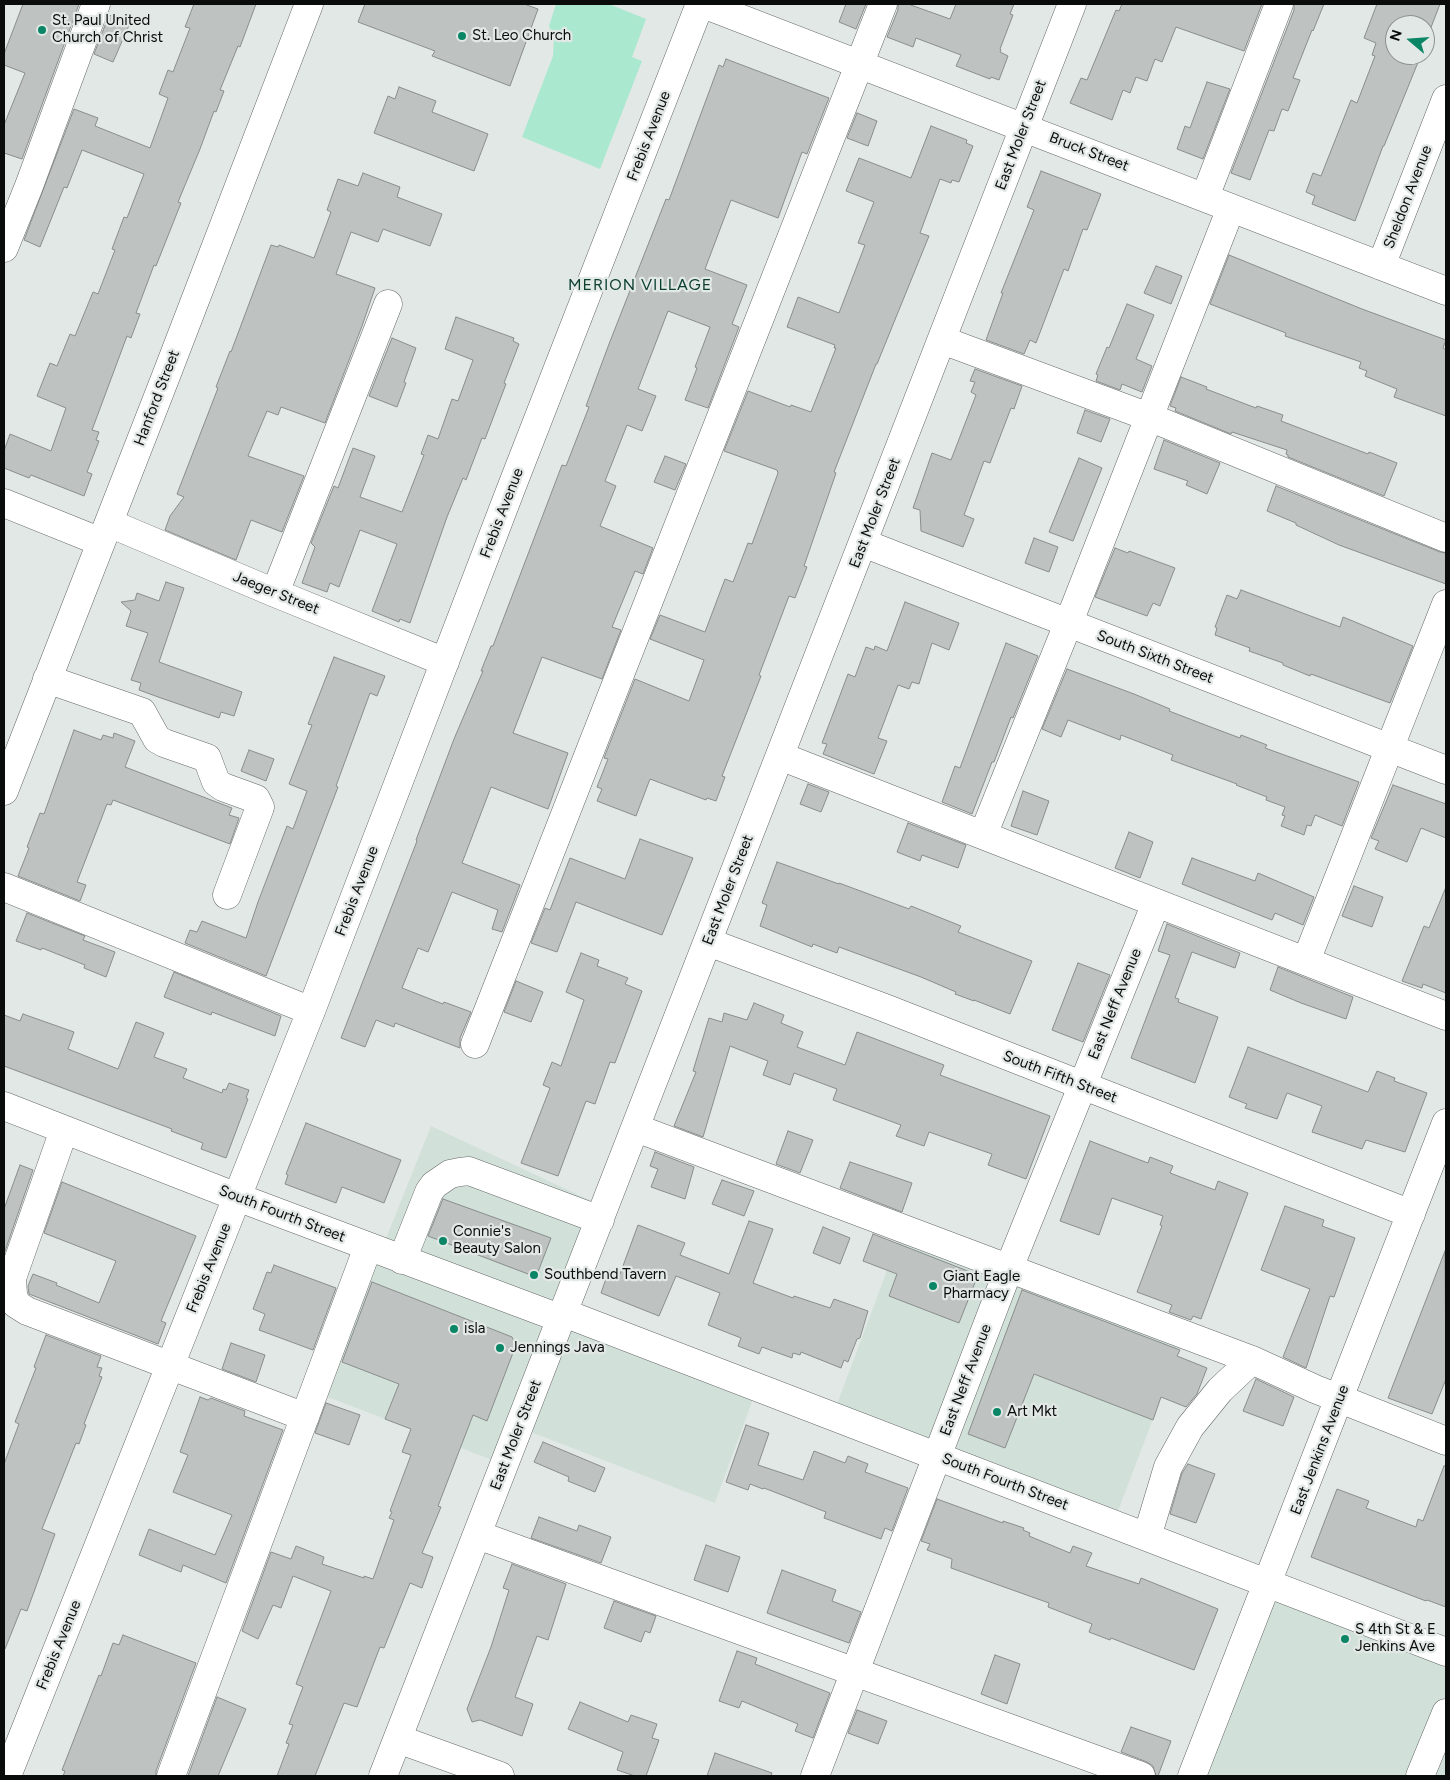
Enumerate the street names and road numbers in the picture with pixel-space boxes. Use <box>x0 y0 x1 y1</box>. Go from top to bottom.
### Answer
street label: East Moler Street <box>992 77 1050 193</box>
street label: Frebis Avenue <box>624 88 674 184</box>
street label: Bruck Street <box>1047 129 1131 175</box>
street label: Sheldon Avenue <box>1380 143 1436 251</box>
street label: Hanford Street <box>130 348 184 448</box>
street label: East Moler Street <box>846 455 904 571</box>
street label: Frebis Avenue <box>477 465 527 561</box>
street label: Jaeger Street <box>230 568 322 618</box>
street label: South Sixth Street <box>1094 626 1216 688</box>
street label: East Moler Street <box>699 832 757 948</box>
street label: Frebis Avenue <box>332 843 382 939</box>
street label: East Neff Avenue <box>1085 946 1145 1062</box>
street label: South Fifth Street <box>1000 1047 1120 1107</box>
street label: South Fourth Street <box>216 1182 348 1246</box>
street label: Frebis Avenue <box>183 1221 235 1315</box>
street label: East Neff Avenue <box>936 1322 996 1438</box>
street label: East Moler Street <box>487 1377 545 1493</box>
street label: East Jenkins Avenue <box>1287 1382 1353 1518</box>
street label: South Fourth Street <box>939 1450 1071 1514</box>
street label: Frebis Avenue <box>33 1598 85 1692</box>

